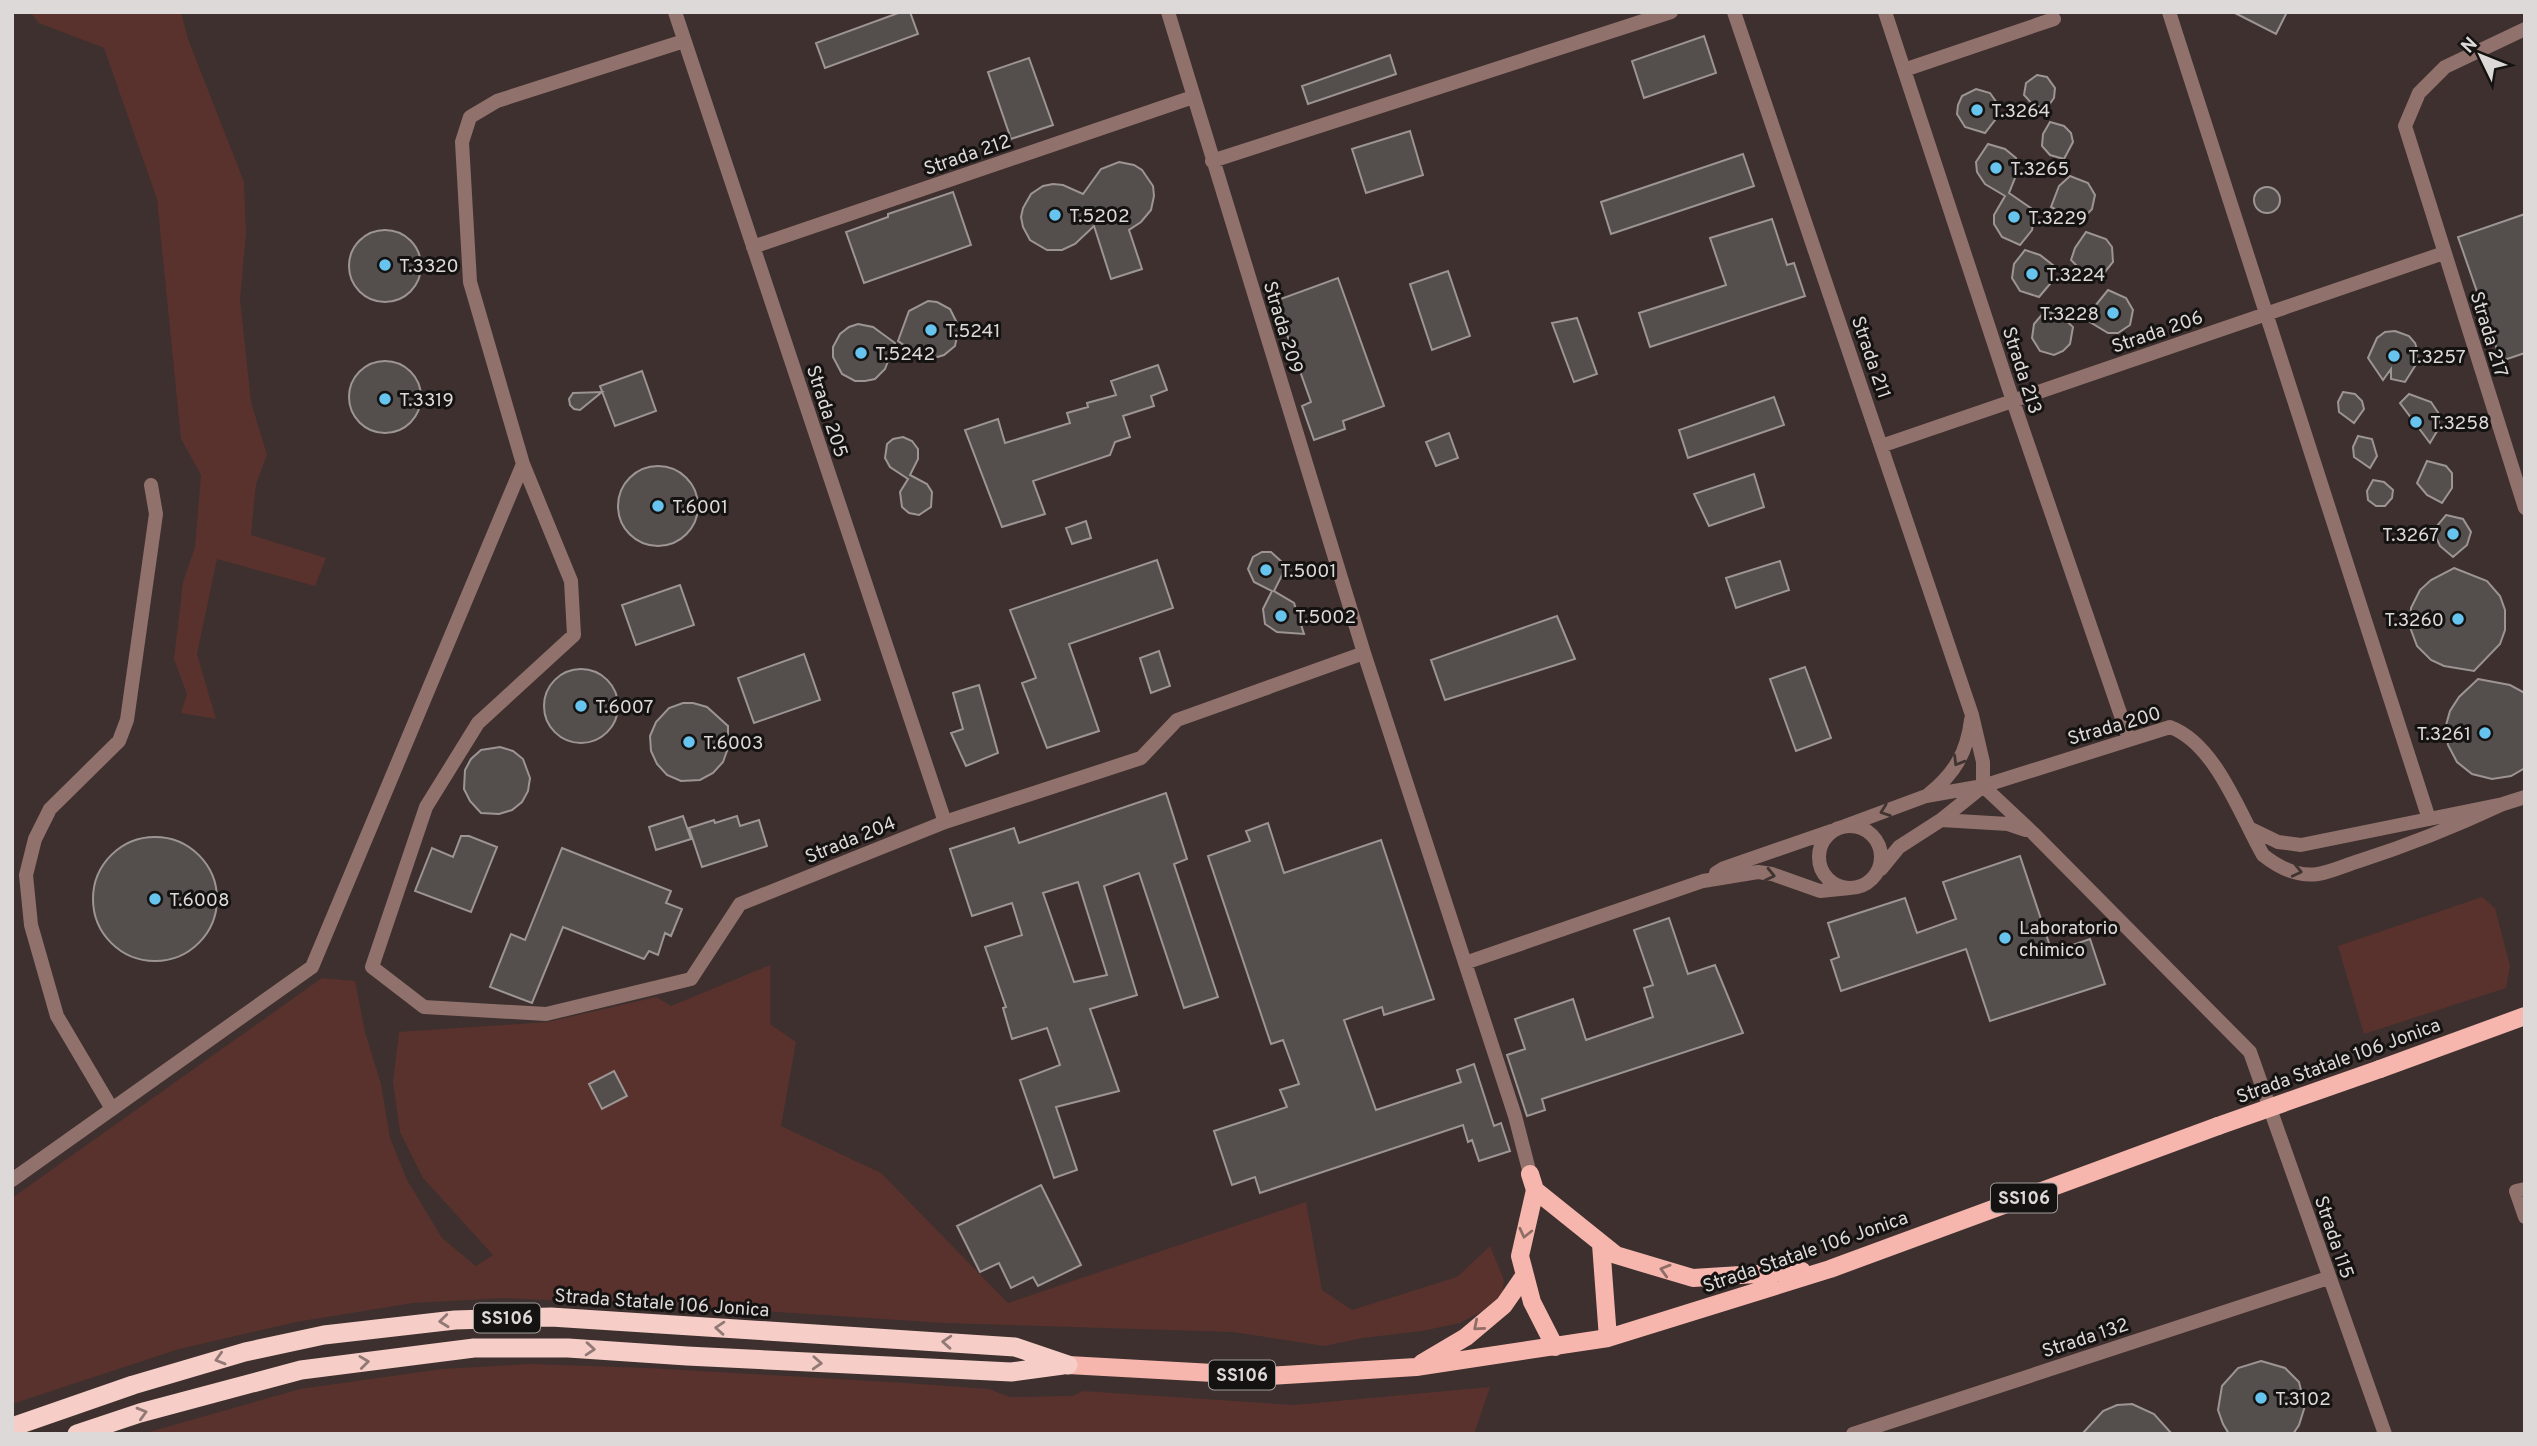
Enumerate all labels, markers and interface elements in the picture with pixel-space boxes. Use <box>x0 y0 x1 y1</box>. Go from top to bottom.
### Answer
north arrow <box>2446 21 2516 91</box>
text: N <box>2457 33 2483 59</box>
place label: T.3264 <box>1991 100 2050 124</box>
marker: T.3264 <box>1969 102 1985 118</box>
street label: Strada 212 <box>921 130 1014 182</box>
place label: T.3265 <box>2010 158 2069 182</box>
marker: T.3265 <box>1988 160 2004 176</box>
place label: T.5202 <box>1069 205 1130 229</box>
marker: T.5202 <box>1047 207 1063 223</box>
place label: T.3229 <box>2028 207 2087 231</box>
marker: T.3229 <box>2006 209 2022 225</box>
place label: T.3320 <box>399 255 459 279</box>
marker: T.3320 <box>377 257 393 273</box>
place label: T.3224 <box>2046 264 2105 288</box>
marker: T.3224 <box>2024 266 2040 282</box>
street label: Strada 209 <box>1257 279 1307 377</box>
street label: Strada 217 <box>2464 289 2513 381</box>
place label: T.3228 <box>2040 303 2099 327</box>
marker: T.3228 <box>2105 305 2121 321</box>
street label: Strada 206 <box>2109 306 2207 360</box>
street label: Strada 211 <box>1845 313 1895 402</box>
place label: T.5241 <box>945 320 1000 344</box>
marker: T.5241 <box>923 322 939 338</box>
street label: Strada 213 <box>1996 324 2046 417</box>
place label: T.5242 <box>875 343 935 367</box>
marker: T.5242 <box>853 345 869 361</box>
place label: T.3257 <box>2408 346 2466 370</box>
marker: T.3257 <box>2386 348 2402 364</box>
street label: Strada 205 <box>800 362 852 461</box>
place label: T.3319 <box>399 389 454 413</box>
marker: T.3319 <box>377 391 393 407</box>
place label: T.3258 <box>2430 412 2490 436</box>
marker: T.3258 <box>2408 414 2424 430</box>
place label: T.6001 <box>672 496 728 520</box>
marker: T.6001 <box>650 498 666 514</box>
place label: T.3267 <box>2382 524 2439 548</box>
marker: T.3267 <box>2445 526 2461 542</box>
place label: T.5001 <box>1280 560 1337 584</box>
marker: T.5001 <box>1258 562 1274 578</box>
place label: T.5002 <box>1295 606 1356 630</box>
marker: T.5002 <box>1273 608 1289 624</box>
place label: T.3260 <box>2384 609 2444 633</box>
marker: T.3260 <box>2450 611 2466 627</box>
place label: T.6007 <box>595 696 653 720</box>
marker: T.6007 <box>573 698 589 714</box>
street label: Strada 200 <box>2065 702 2164 752</box>
place label: T.3261 <box>2416 723 2471 747</box>
marker: T.3261 <box>2477 725 2493 741</box>
place label: T.6003 <box>703 732 763 756</box>
marker: T.6003 <box>681 734 697 750</box>
one-way arrow <box>1954 754 1967 767</box>
one-way arrow <box>1880 803 1892 817</box>
street label: Strada 204 <box>802 812 900 870</box>
one-way arrow <box>2290 862 2302 877</box>
one-way arrow <box>1764 867 1776 881</box>
place label: T.6008 <box>169 889 230 913</box>
marker: T.6008 <box>147 891 163 907</box>
place label: Laboratorio chimico <box>2019 917 2118 963</box>
marker: Laboratorio chimico <box>1997 930 2013 946</box>
street label: Strada Statale 106 Jonica <box>2233 1014 2444 1110</box>
road number: SS106 <box>1991 1184 2057 1212</box>
street label: Strada 115 <box>2308 1193 2358 1282</box>
street label: Strada Statale 106 Jonica <box>1700 1206 1911 1299</box>
one-way arrow <box>1519 1227 1534 1239</box>
one-way arrow <box>1659 1263 1671 1278</box>
street label: Strada Statale 106 Jonica <box>554 1285 770 1323</box>
road number: SS106 <box>474 1303 540 1332</box>
one-way arrow <box>438 1313 449 1328</box>
street label: Strada 132 <box>2039 1314 2132 1364</box>
one-way arrow <box>1474 1318 1487 1330</box>
one-way arrow <box>714 1321 725 1336</box>
one-way arrow <box>941 1335 952 1350</box>
one-way arrow <box>585 1342 596 1357</box>
one-way arrow <box>214 1351 226 1366</box>
one-way arrow <box>358 1354 369 1369</box>
one-way arrow <box>812 1355 823 1370</box>
road number: SS106 <box>1209 1360 1275 1390</box>
place label: T.3102 <box>2275 1388 2331 1412</box>
marker: T.3102 <box>2253 1390 2269 1406</box>
one-way arrow <box>136 1406 148 1421</box>

